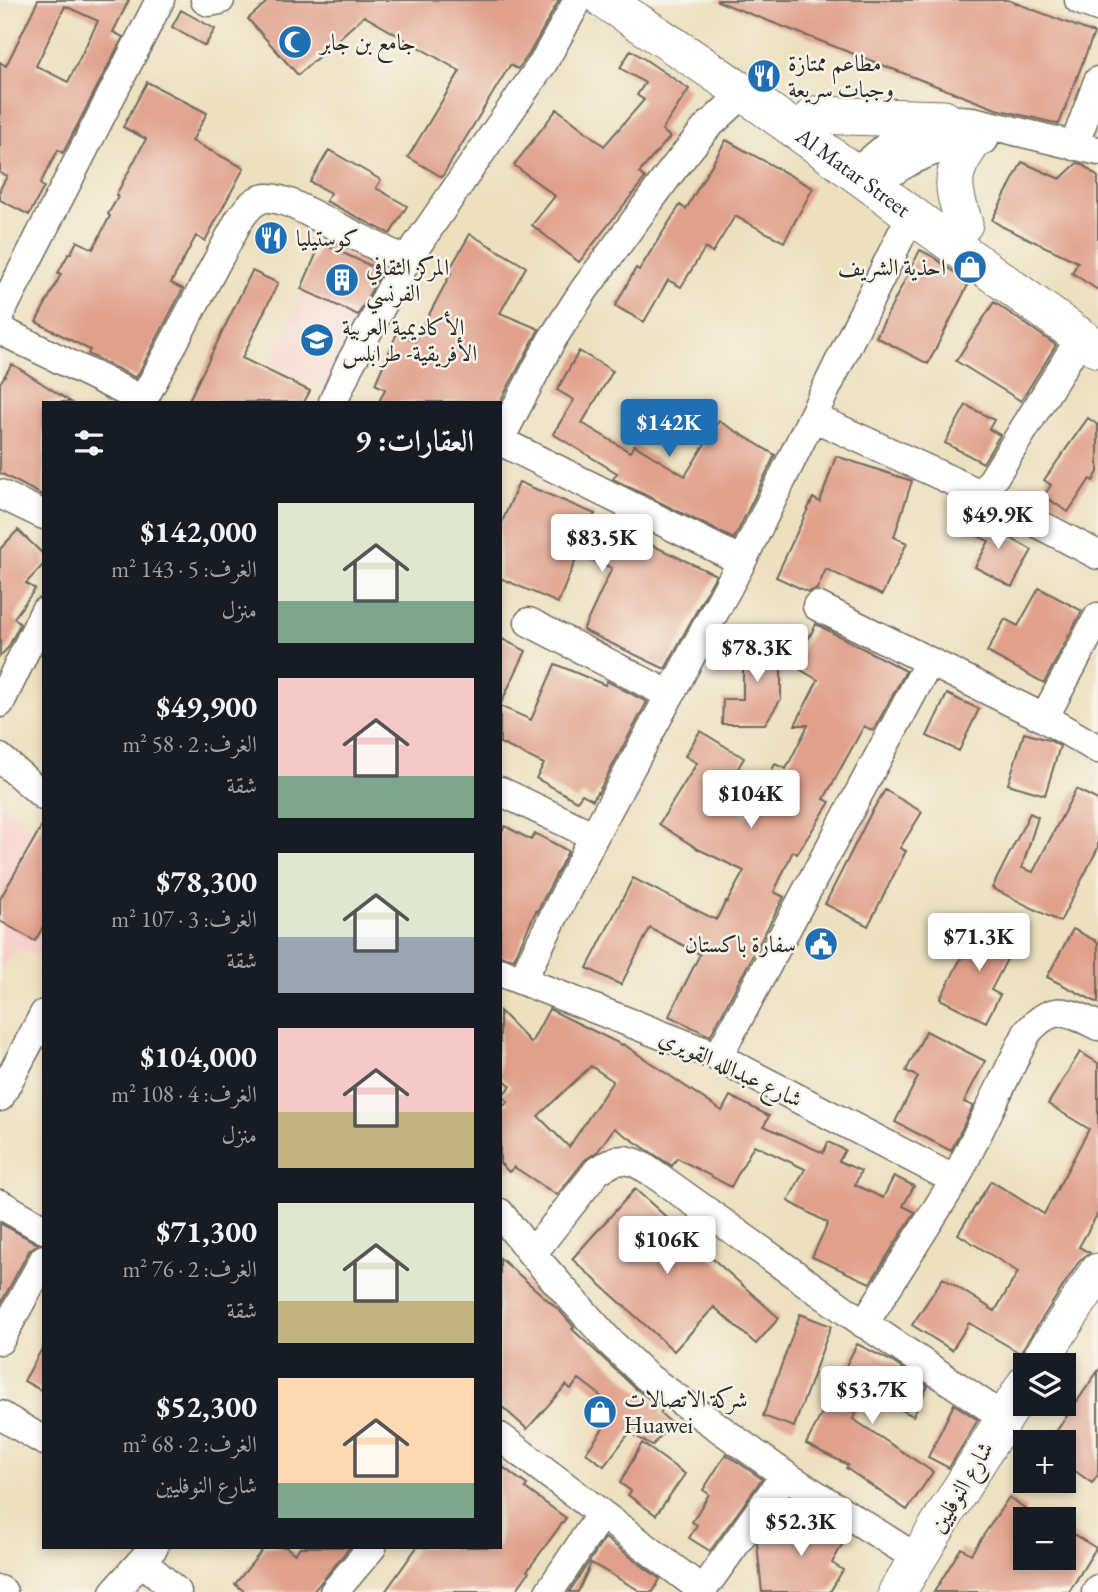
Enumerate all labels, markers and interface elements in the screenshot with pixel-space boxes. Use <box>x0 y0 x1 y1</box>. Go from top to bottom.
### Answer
mosque icon: جامع بن جابر <box>276 23 314 61</box>
place label: جامع بن جابر <box>318 27 416 63</box>
place label: مطاعم ممتازة وجبات سريعة <box>788 48 894 105</box>
restaurant icon: مطاعم ممتازة وجبات سريعة <box>745 57 783 95</box>
street label: Al Matar Street <box>789 120 917 224</box>
restaurant icon: كوستيليا <box>252 219 290 257</box>
place label: كوستيليا <box>296 223 359 253</box>
shop icon: احذية الشريف <box>951 248 989 286</box>
place label: المركز الثقافي الفرنسي <box>366 252 449 315</box>
place label: احذية الشريف <box>838 252 946 283</box>
building icon: المركز الثقافي الفرنسي <box>323 261 361 299</box>
place label: الأكاديمية العربية الأفريقية- طرابلس <box>342 311 477 369</box>
school or university icon: الأكاديمية العربية الأفريقية- طرابلس <box>298 321 336 359</box>
pin: $142K <box>620 400 718 459</box>
text: $142K <box>637 407 701 437</box>
text: العقارات: 9 <box>355 421 474 460</box>
icon: filters <box>70 424 108 462</box>
pin: $49.9K <box>941 491 1055 551</box>
text: $49.9K <box>963 499 1033 529</box>
text: $142,000 <box>141 512 257 551</box>
pin: $83.5K <box>545 514 659 574</box>
text: $83.5K <box>567 522 637 552</box>
icon: home <box>334 531 418 615</box>
text: الغرف: 5 · 143 m² <box>111 554 257 584</box>
text: منزل <box>222 595 257 625</box>
pin: $78.3K <box>700 624 814 684</box>
text: $78.3K <box>722 632 792 662</box>
text: $49,900 <box>156 687 257 726</box>
icon: home <box>334 706 418 790</box>
text: الغرف: 2 · 58 m² <box>122 729 257 759</box>
text: شقة <box>227 770 257 800</box>
pin: $104K <box>702 770 800 830</box>
text: $104K <box>719 778 783 808</box>
text: $78,300 <box>156 862 257 901</box>
icon: home <box>334 881 418 965</box>
text: الغرف: 3 · 107 m² <box>111 904 257 934</box>
pin: $71.3K <box>922 914 1036 973</box>
text: $71.3K <box>944 921 1014 951</box>
public building icon: سفارة باكستان <box>802 925 840 963</box>
place label: سفارة باكستان <box>685 929 796 959</box>
text: شقة <box>227 945 257 975</box>
street label: شارع عبدالله القويري <box>653 1022 807 1119</box>
text: $104,000 <box>141 1037 257 1076</box>
icon: home <box>334 1056 418 1140</box>
text: الغرف: 4 · 108 m² <box>111 1079 257 1109</box>
text: منزل <box>222 1120 257 1150</box>
text: $71,300 <box>156 1212 257 1251</box>
pin: $106K <box>618 1216 716 1276</box>
text: $106K <box>635 1224 699 1254</box>
icon: home <box>334 1231 418 1315</box>
text: الغرف: 2 · 76 m² <box>122 1254 257 1284</box>
text: شقة <box>227 1295 257 1325</box>
map controls <box>1013 1353 1076 1570</box>
button: layers <box>1013 1353 1076 1416</box>
pin: $53.7K <box>815 1366 929 1426</box>
text: $53.7K <box>837 1374 907 1404</box>
place label: شركة الاتصالات Huawei <box>624 1384 748 1440</box>
text: $52,300 <box>156 1387 257 1426</box>
shop icon: شركة الاتصالات Huawei <box>581 1393 619 1431</box>
icon: home <box>334 1406 418 1490</box>
text: الغرف: 2 · 68 m² <box>122 1429 257 1459</box>
button: + <box>1013 1430 1076 1493</box>
street label: شارع النوفليين <box>922 1436 1004 1541</box>
text: شارع النوفليين <box>156 1470 257 1500</box>
pin: $52.3K <box>744 1498 858 1558</box>
text: $52.3K <box>766 1506 836 1536</box>
button: − <box>1013 1507 1076 1570</box>

